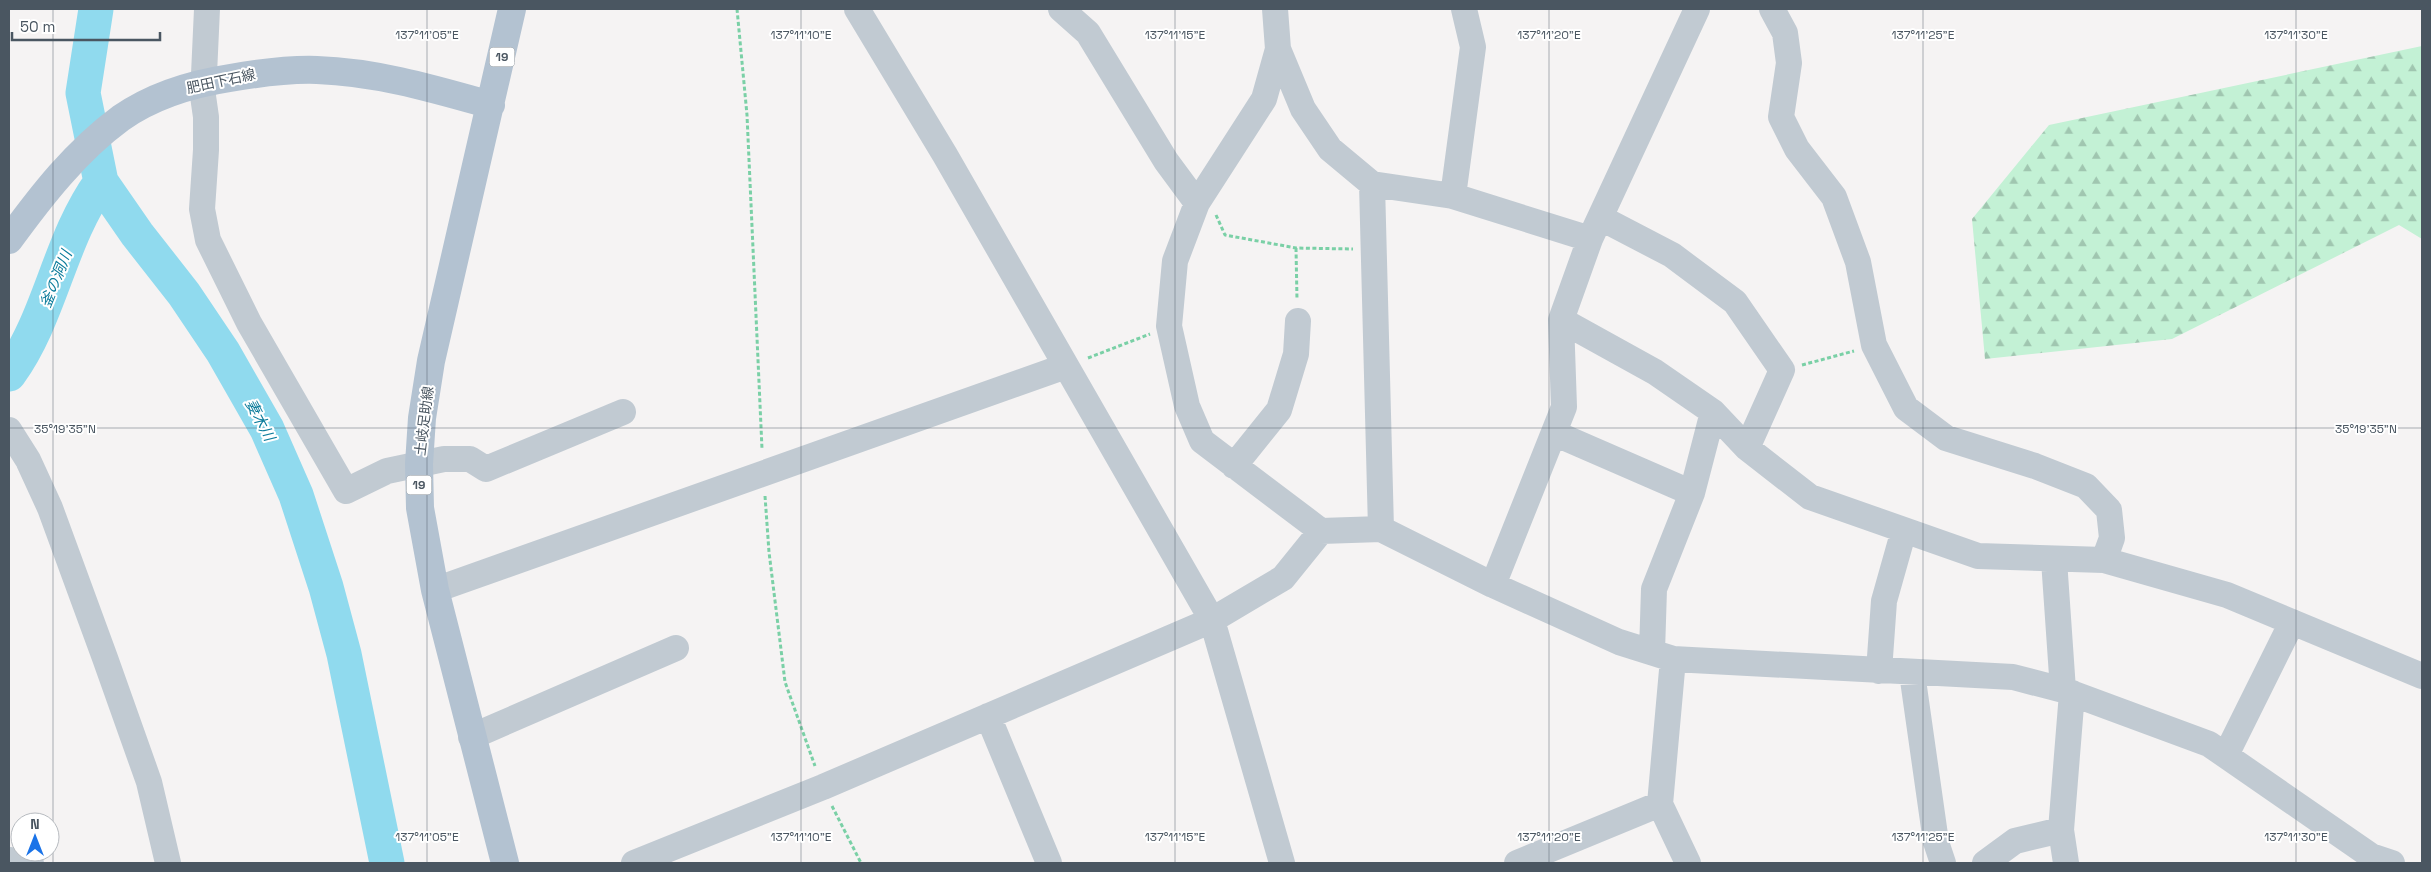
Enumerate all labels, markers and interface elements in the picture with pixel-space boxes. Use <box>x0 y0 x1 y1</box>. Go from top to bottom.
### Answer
scale bar <box>12 10 160 42</box>
text: 50 m <box>20 17 55 36</box>
text: 137°11'05"E <box>395 27 459 43</box>
text: 137°11'10"E <box>770 27 832 43</box>
text: 137°11'15"E <box>1145 27 1206 43</box>
text: 137°11'20"E <box>1517 27 1581 43</box>
text: 137°11'25"E <box>1892 27 1955 43</box>
text: 137°11'30"E <box>2264 27 2328 43</box>
road number: 19 <box>490 48 514 66</box>
street label: 肥田下石線 <box>185 65 257 97</box>
water label: 釜の洞川 <box>35 246 76 310</box>
street label: 土岐足助線 <box>411 385 437 457</box>
water label: 妻木川 <box>241 395 280 446</box>
text: 35°19'35"N <box>34 421 96 437</box>
text: 35°19'35"N <box>2335 421 2397 437</box>
road number: 19 <box>406 476 432 494</box>
north arrow <box>10 812 60 862</box>
text: N <box>30 815 40 833</box>
text: 137°11'05"E <box>395 829 459 845</box>
text: 137°11'10"E <box>770 829 832 845</box>
text: 137°11'15"E <box>1145 829 1206 845</box>
text: 137°11'20"E <box>1517 829 1581 845</box>
text: 137°11'25"E <box>1892 829 1955 845</box>
text: 137°11'30"E <box>2264 829 2328 845</box>

